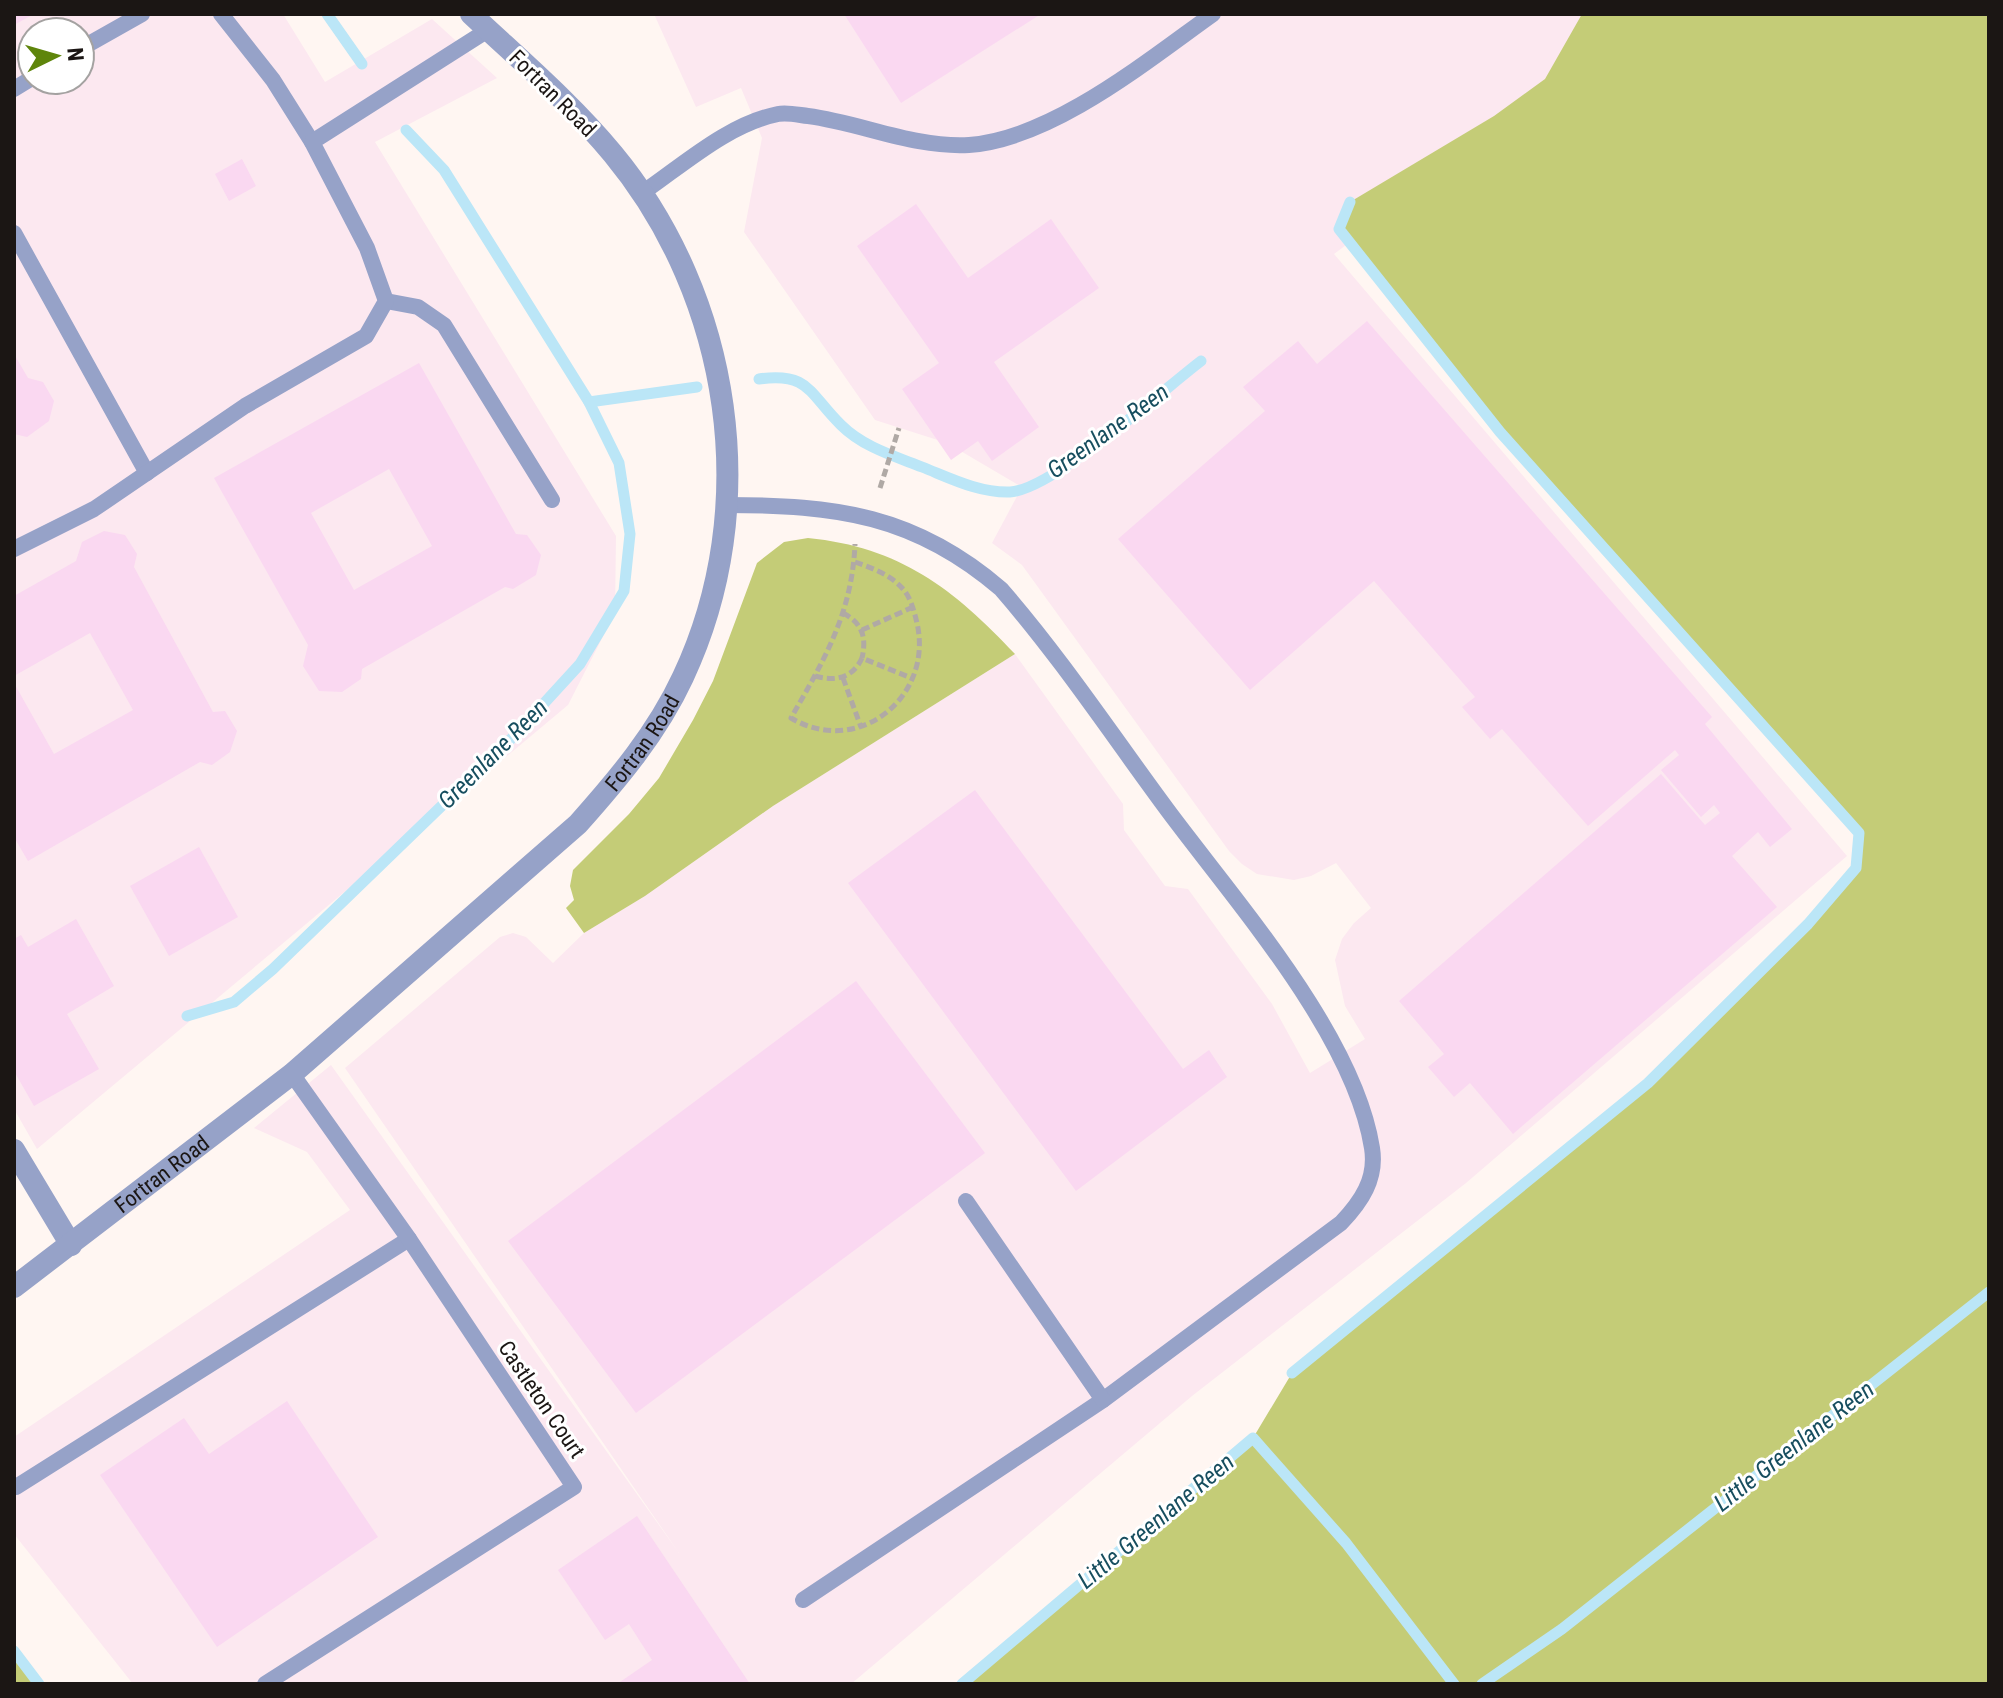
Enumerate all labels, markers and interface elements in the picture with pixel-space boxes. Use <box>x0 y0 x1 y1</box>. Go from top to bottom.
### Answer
north arrow <box>16 16 96 96</box>
street label: Fortran Road <box>504 45 601 142</box>
text: N <box>62 46 88 62</box>
water label: Greenlane Reen <box>1042 378 1174 484</box>
street label: Fortran Road <box>600 690 685 796</box>
water label: Greenlane Reen <box>432 693 554 815</box>
street label: Fortran Road <box>110 1130 214 1218</box>
street label: Castleton Court <box>493 1336 590 1463</box>
water label: Little Greenlane Reen <box>1708 1375 1880 1517</box>
water label: Little Greenlane Reen <box>1072 1448 1240 1594</box>

